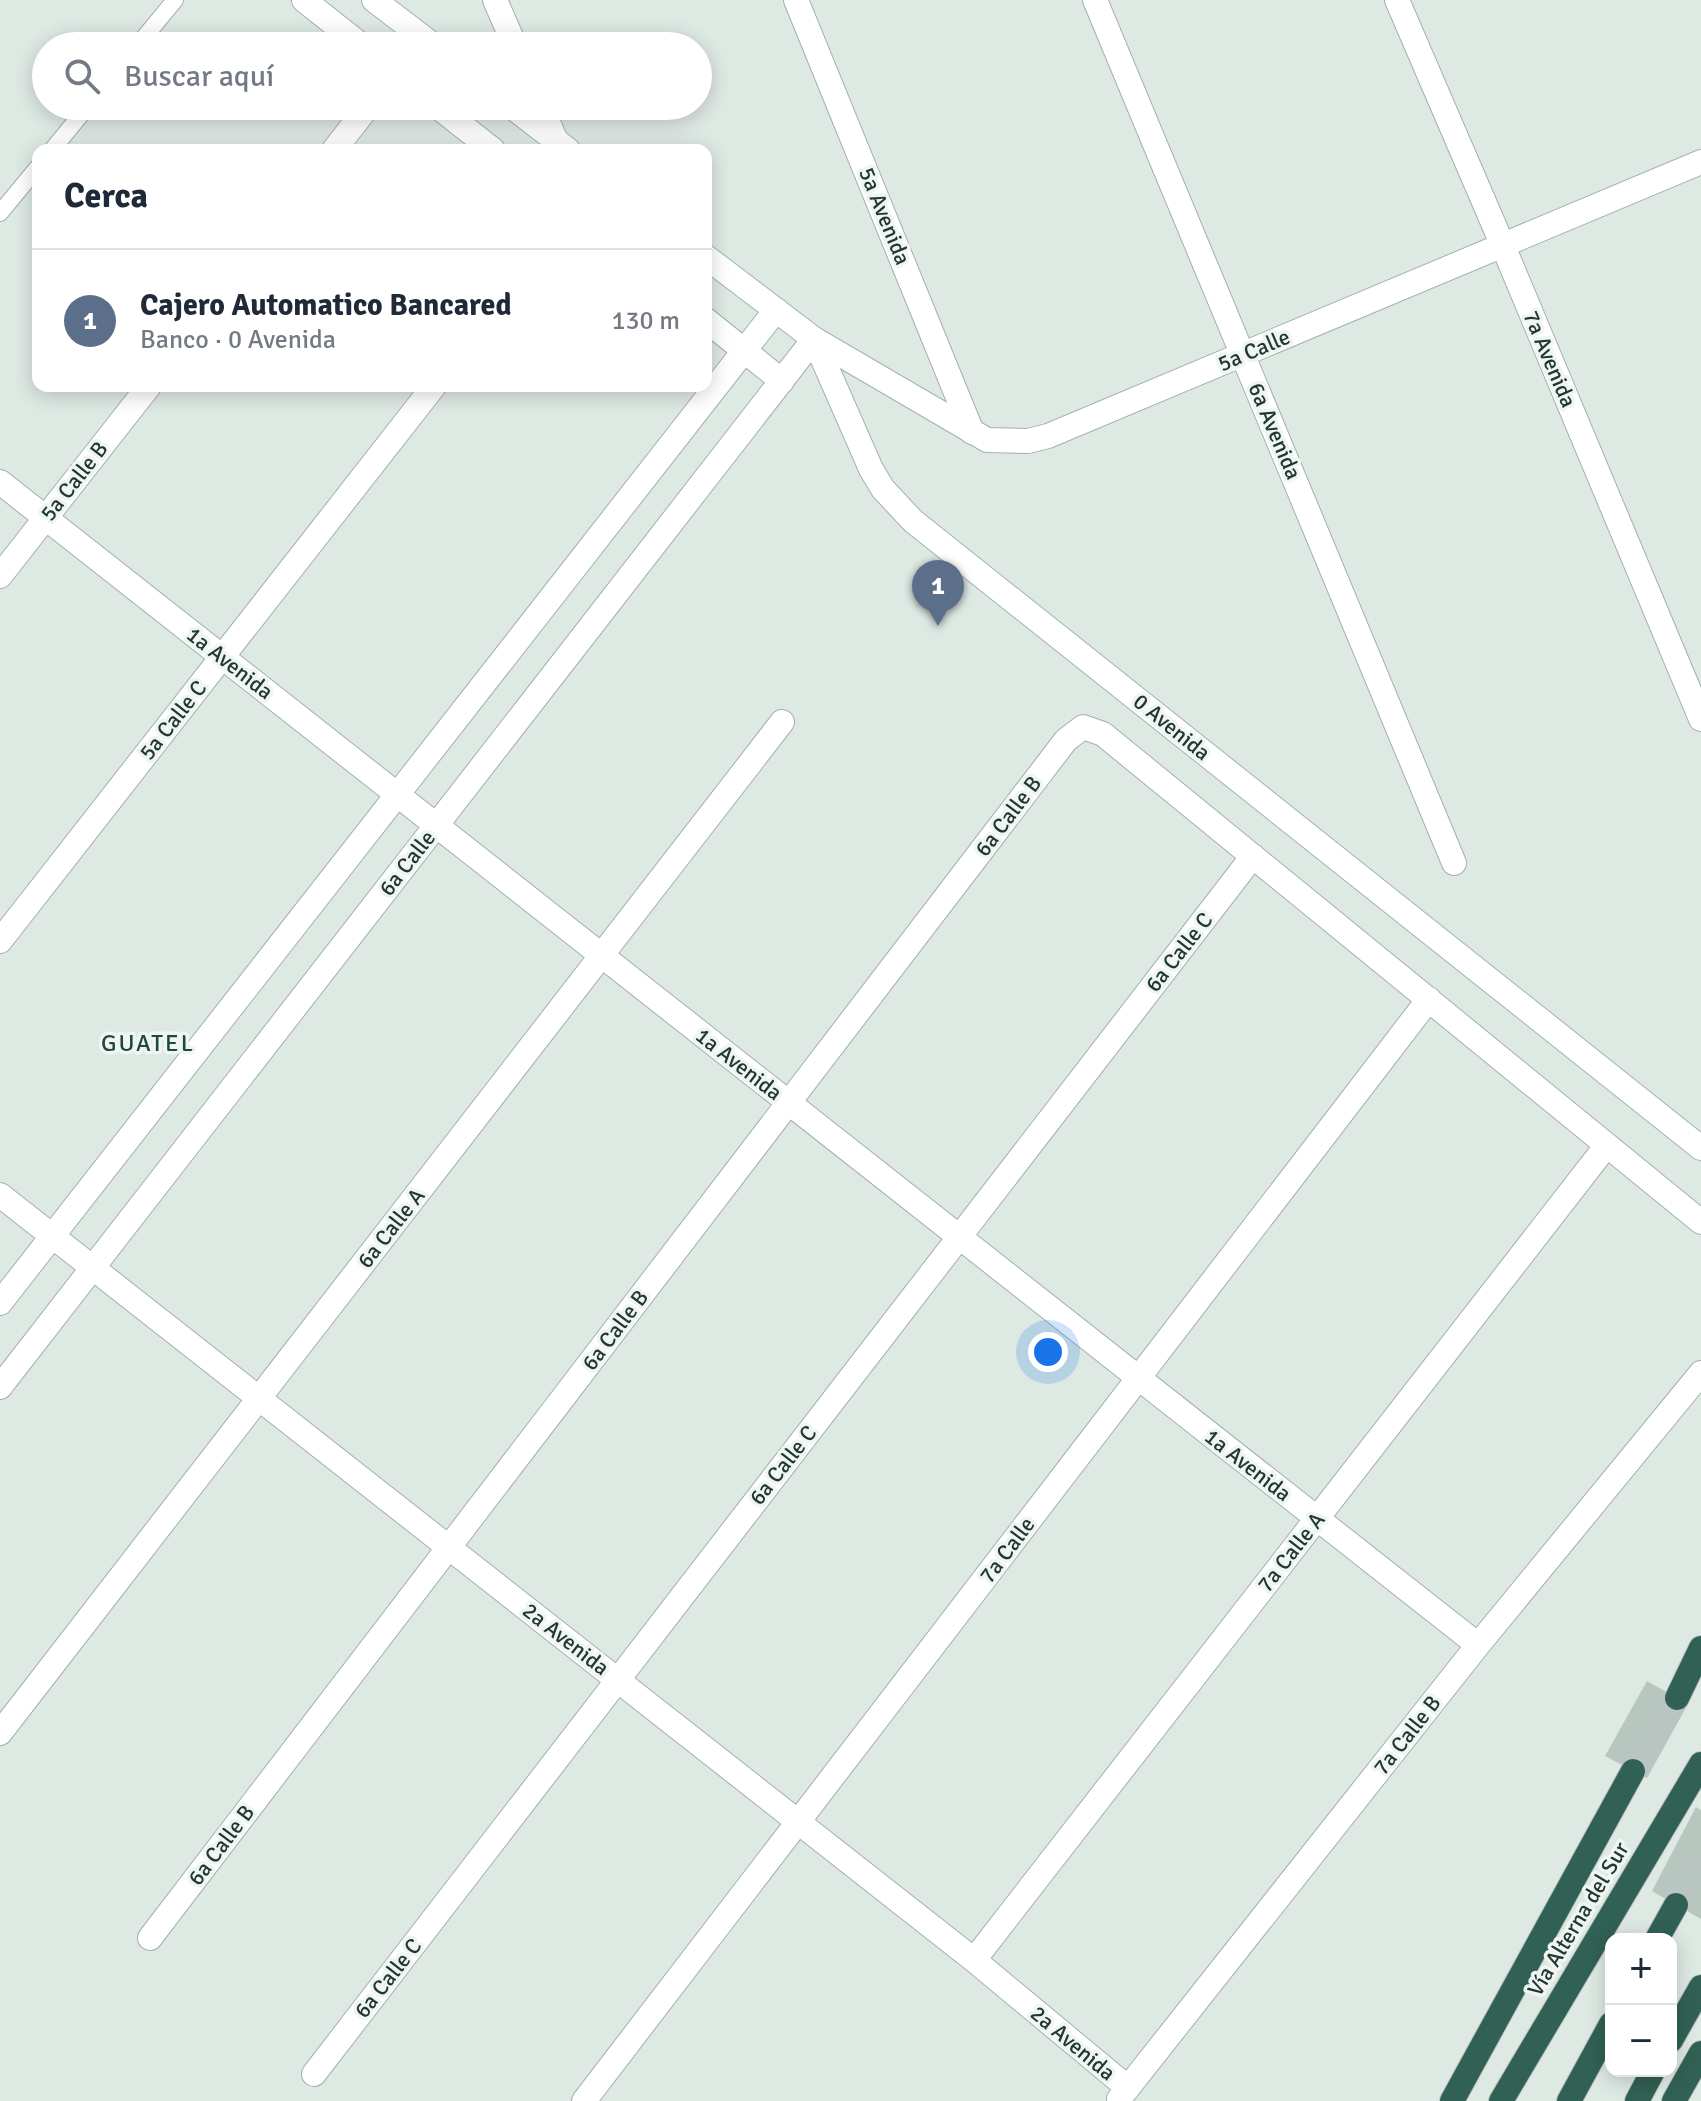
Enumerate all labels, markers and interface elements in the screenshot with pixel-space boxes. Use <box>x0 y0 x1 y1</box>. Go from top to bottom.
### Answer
search box <box>32 32 712 120</box>
icon: search <box>60 54 104 98</box>
text: Buscar aquí <box>124 58 274 95</box>
street label: 5a Avenida <box>853 163 917 269</box>
text: Cerca <box>64 175 148 217</box>
text: Cajero Automatico Bancared <box>140 287 512 324</box>
text: 1 <box>83 305 97 337</box>
text: 130 m <box>611 305 680 337</box>
street label: 7a Avenida <box>1518 307 1582 411</box>
street label: 5a Calle <box>1214 323 1294 377</box>
text: Banco · 0 Avenida <box>140 324 336 356</box>
street label: 6a Avenida <box>1243 379 1307 483</box>
street label: 5a Calle B <box>34 436 114 526</box>
pin: 1 <box>912 560 964 626</box>
street label: 1a Avenida <box>181 621 279 705</box>
street label: 5a Calle C <box>134 675 212 765</box>
street label: 0 Avenida <box>1128 688 1216 766</box>
street label: 6a Calle B <box>969 770 1047 862</box>
street label: 6a Calle <box>373 825 441 901</box>
street label: 6a Calle C <box>1140 907 1218 997</box>
street label: 1a Avenida <box>690 1022 788 1106</box>
district label: GUATEL <box>101 1028 195 1058</box>
street label: 6a Calle A <box>351 1182 431 1273</box>
street label: 6a Calle B <box>576 1284 654 1376</box>
your location <box>1028 1332 1068 1372</box>
street label: 6a Calle C <box>744 1420 822 1510</box>
street label: 1a Avenida <box>1199 1423 1297 1507</box>
street label: 7a Calle A <box>1251 1506 1331 1597</box>
street label: 7a Calle <box>973 1512 1041 1588</box>
street label: 2a Avenida <box>517 1597 615 1681</box>
street label: 7a Calle B <box>1367 1690 1447 1780</box>
street label: 6a Calle B <box>182 1799 260 1891</box>
street label: Vía Alterna del Sur <box>1521 1837 1635 2001</box>
street label: 6a Calle C <box>349 1933 427 2023</box>
map controls <box>1605 1933 1677 2077</box>
button: + <box>1605 1933 1677 2005</box>
street label: 2a Avenida <box>1025 2000 1121 2086</box>
button: − <box>1605 2005 1677 2077</box>

